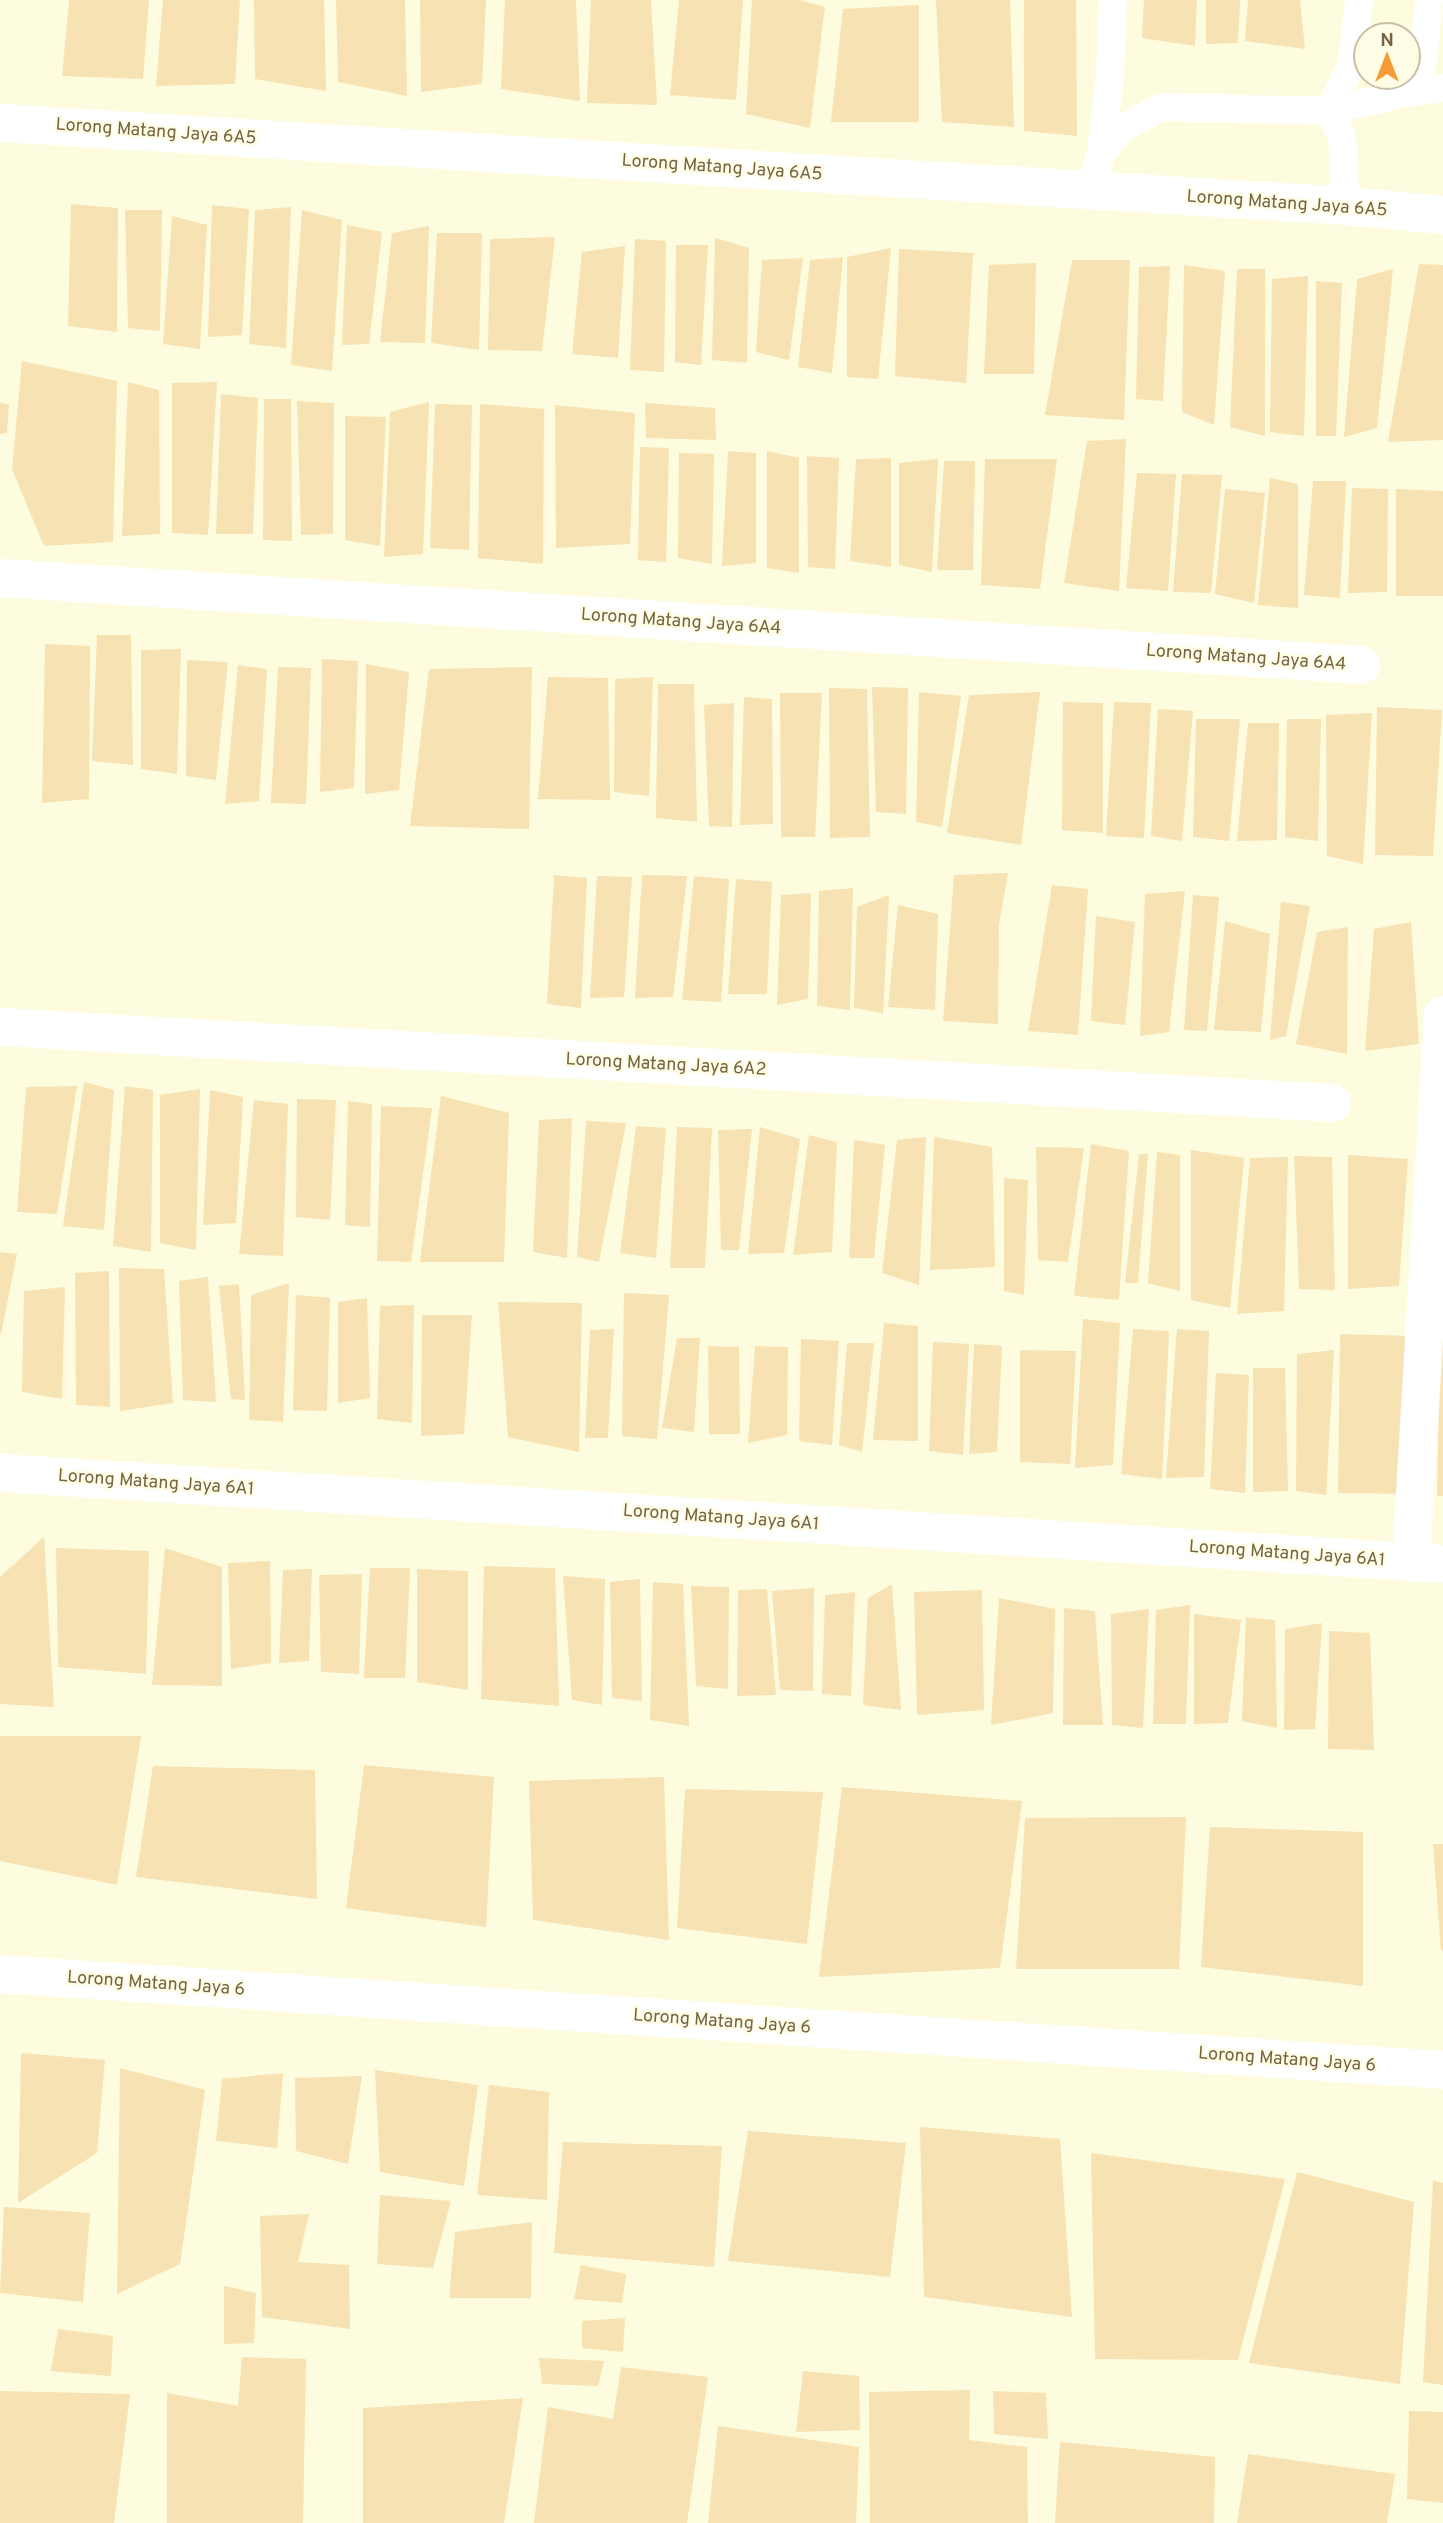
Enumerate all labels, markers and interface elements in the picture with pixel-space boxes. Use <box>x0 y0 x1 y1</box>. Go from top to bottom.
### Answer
north arrow <box>1352 21 1422 91</box>
text: N <box>1380 29 1394 53</box>
street label: Lorong Matang Jaya 6A5 <box>55 114 257 150</box>
street label: Lorong Matang Jaya 6A5 <box>621 150 823 186</box>
street label: Lorong Matang Jaya 6A5 <box>1186 186 1388 222</box>
street label: Lorong Matang Jaya 6A4 <box>580 604 782 640</box>
street label: Lorong Matang Jaya 6A4 <box>1145 640 1347 676</box>
street label: Lorong Matang Jaya 6A2 <box>565 1048 767 1082</box>
street label: Lorong Matang Jaya 6A1 <box>57 1465 255 1501</box>
street label: Lorong Matang Jaya 6A1 <box>622 1500 820 1536</box>
street label: Lorong Matang Jaya 6A1 <box>1188 1536 1386 1572</box>
street label: Lorong Matang Jaya 6 <box>66 1966 246 2002</box>
street label: Lorong Matang Jaya 6 <box>632 2004 812 2040</box>
street label: Lorong Matang Jaya 6 <box>1197 2042 1377 2078</box>

